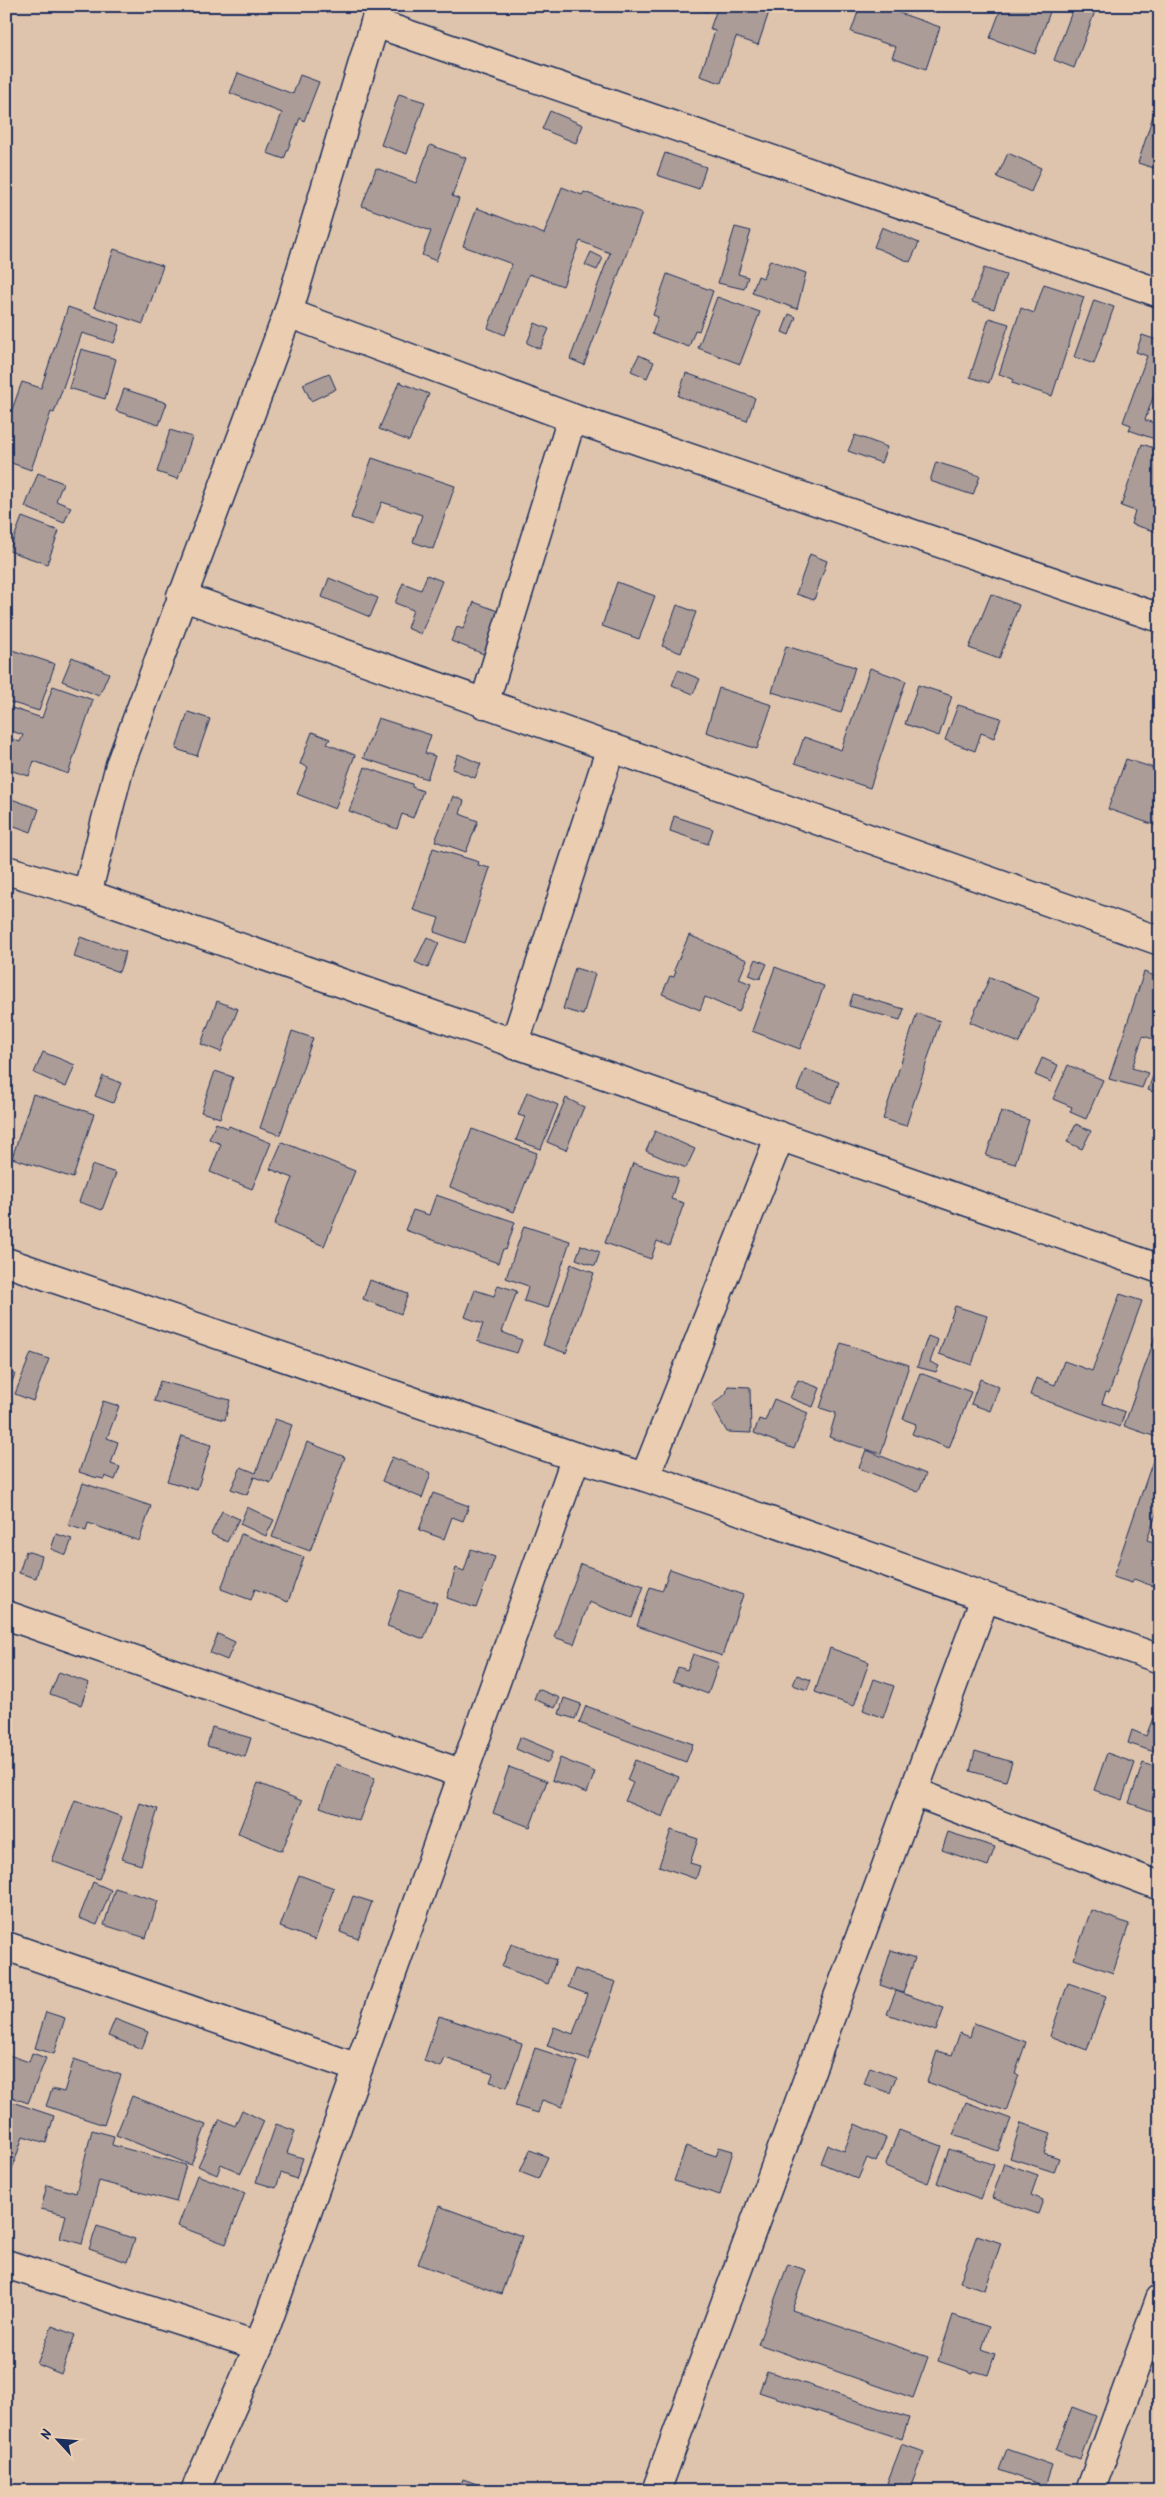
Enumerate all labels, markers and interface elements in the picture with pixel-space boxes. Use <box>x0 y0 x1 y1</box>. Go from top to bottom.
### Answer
north arrow <box>32 2414 82 2464</box>
text: N <box>35 2426 59 2444</box>

